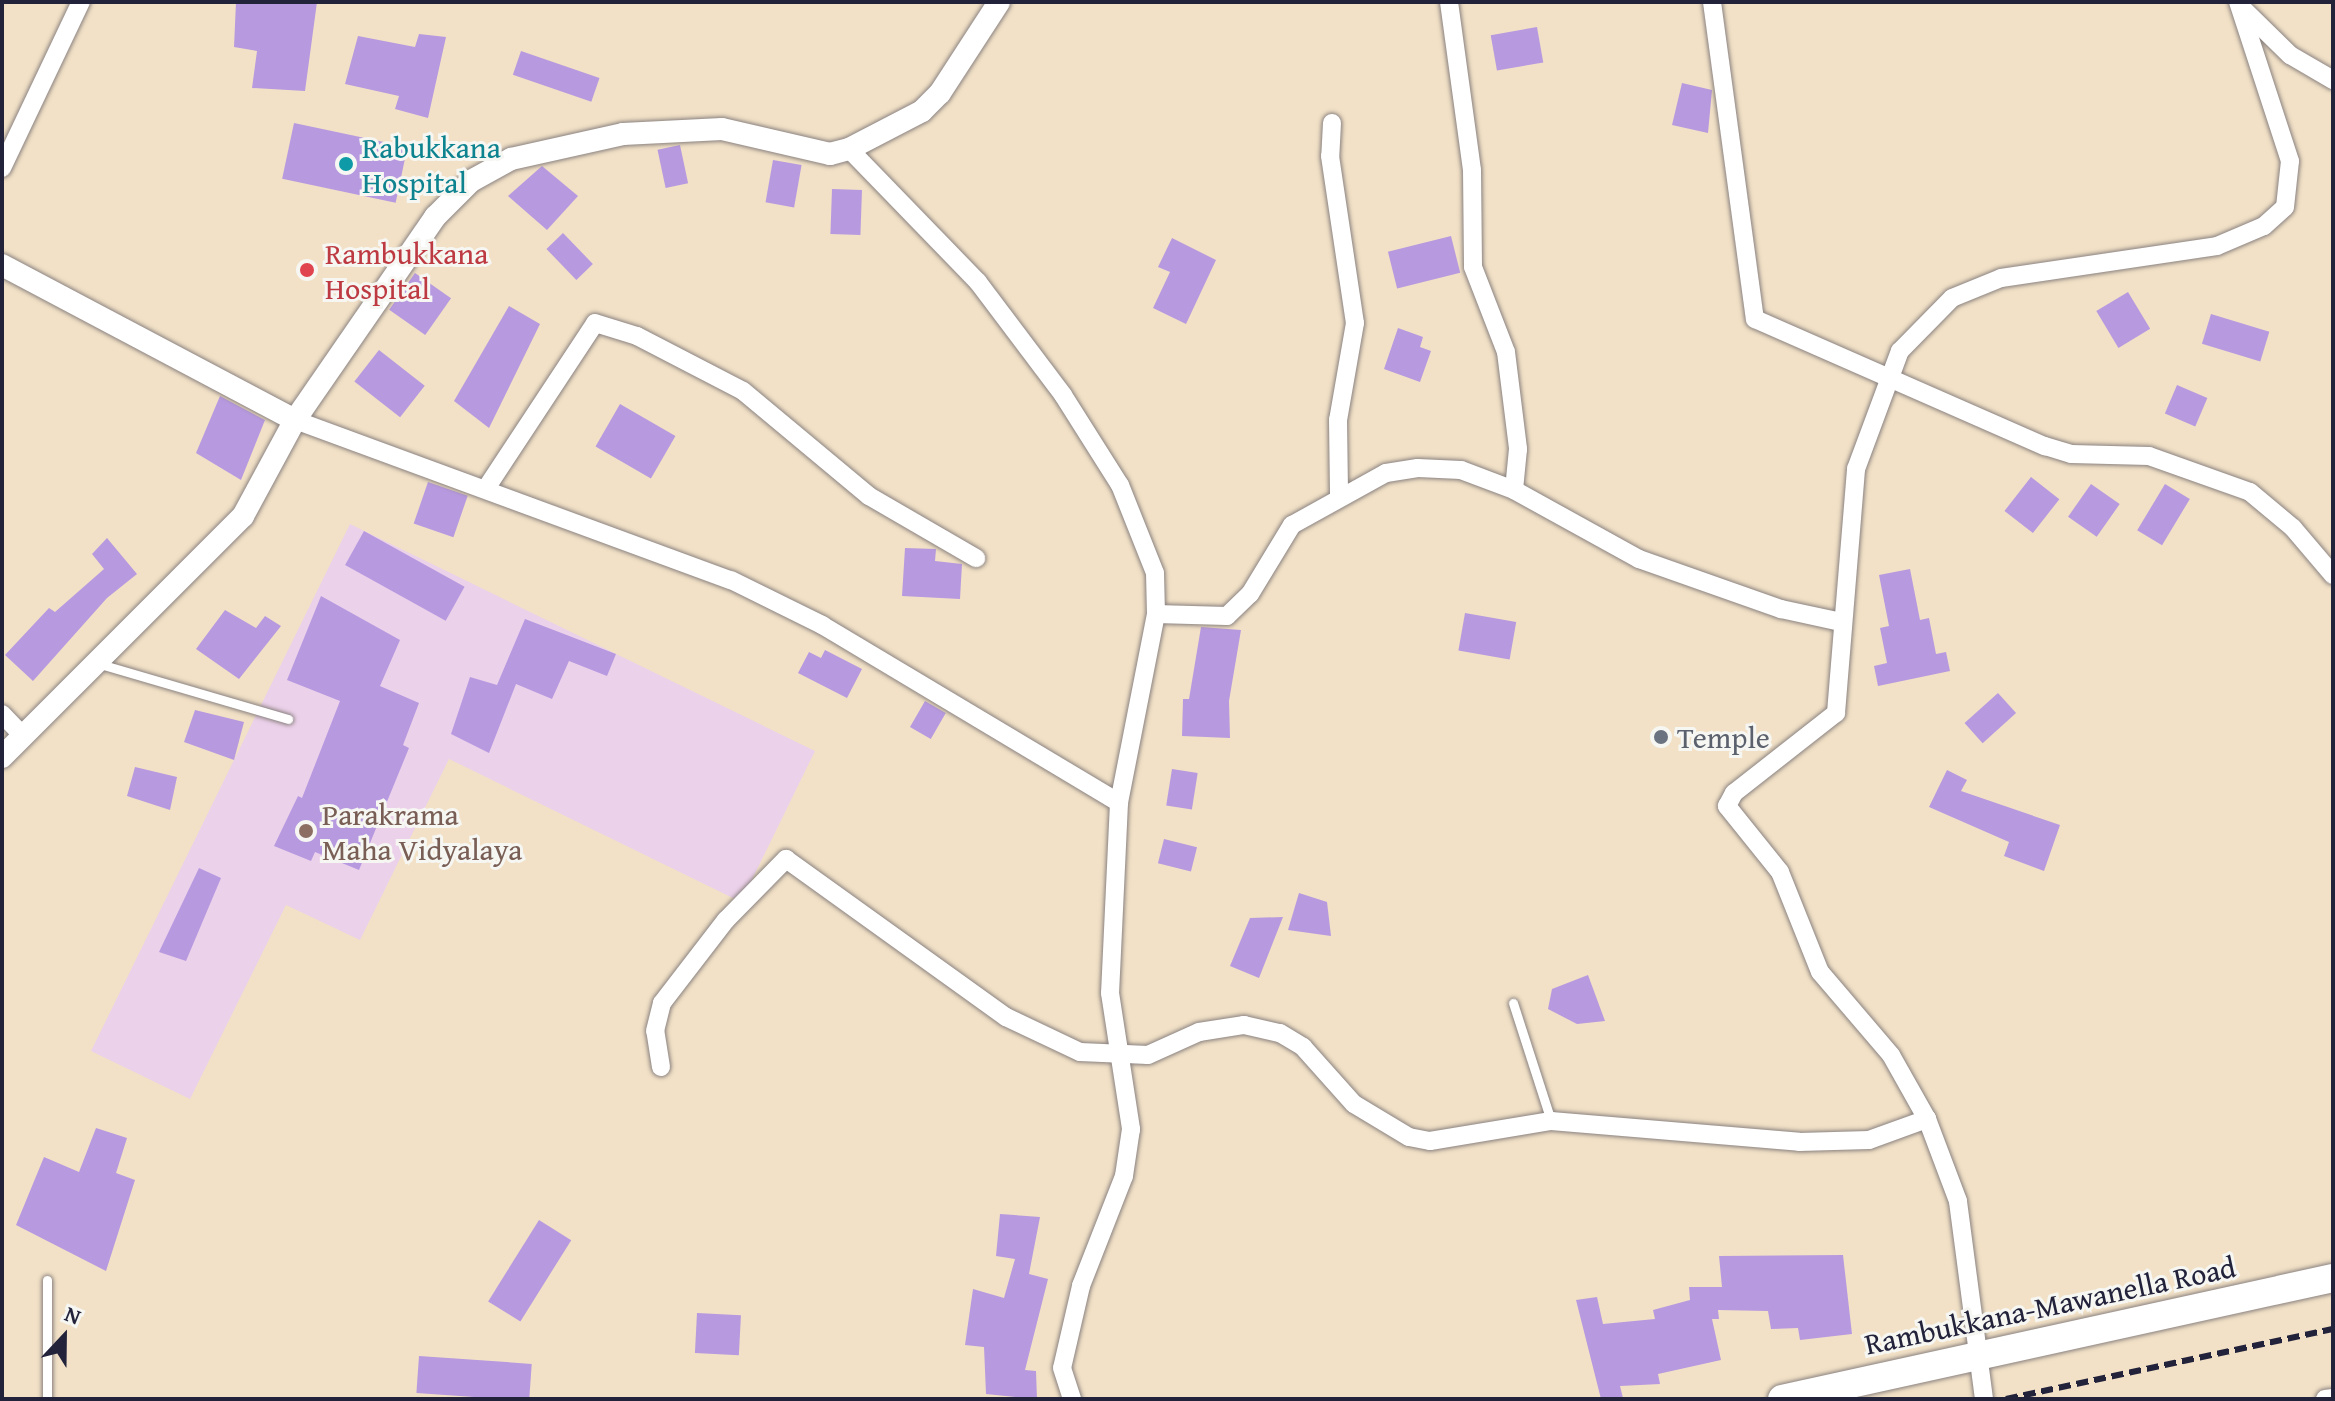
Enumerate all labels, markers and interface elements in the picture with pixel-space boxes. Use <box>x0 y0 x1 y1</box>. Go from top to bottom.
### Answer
place label: Rabukkana Hospital <box>362 129 501 200</box>
marker: Rabukkana Hospital <box>337 155 355 173</box>
place label: Rambukkana Hospital <box>325 235 488 306</box>
marker: Rambukkana Hospital <box>296 259 318 281</box>
place label: Temple <box>1677 719 1770 755</box>
marker: Temple <box>1652 728 1670 746</box>
place label: Parakrama Maha Vidyalaya <box>322 796 522 866</box>
marker: Parakrama Maha Vidyalaya <box>297 822 315 840</box>
street label: Rambukkana-Mawanella Road <box>1861 1248 2239 1362</box>
north arrow <box>24 1297 104 1377</box>
text: N <box>60 1297 86 1332</box>

